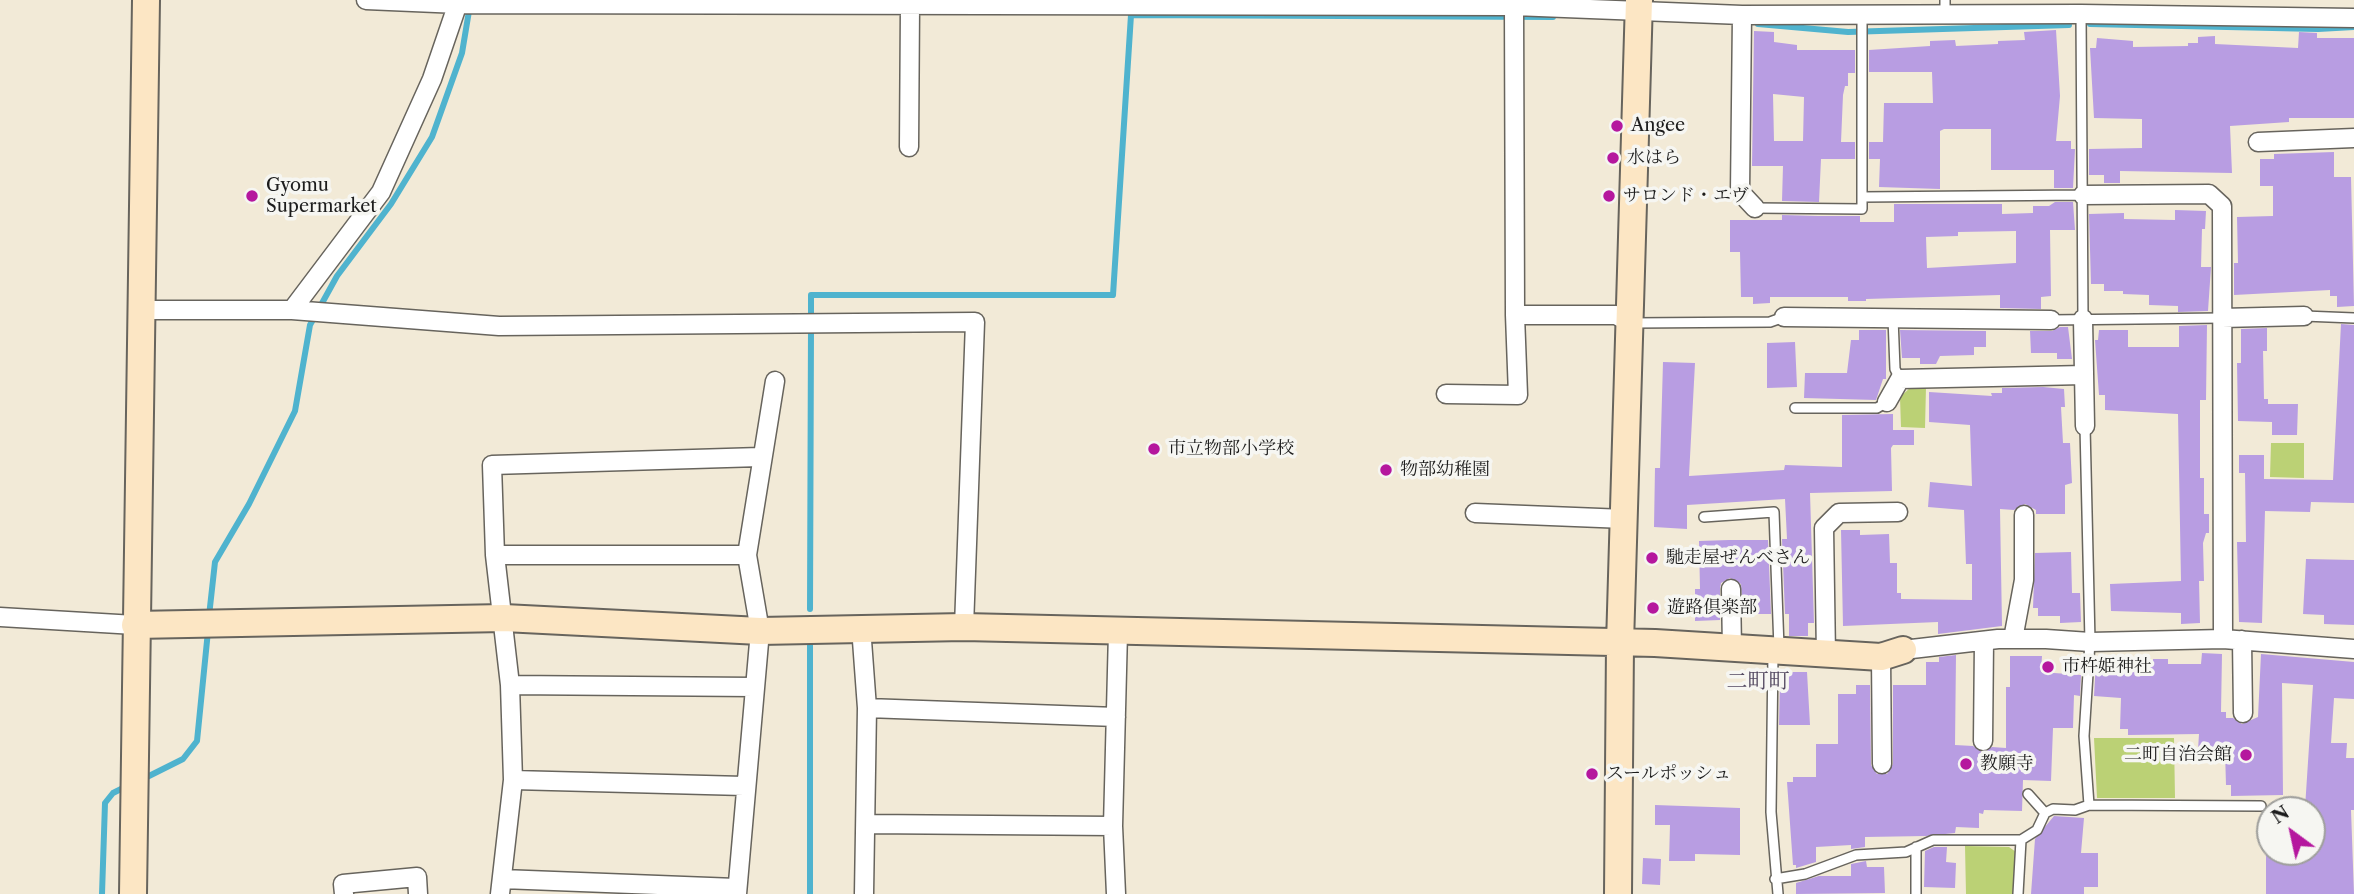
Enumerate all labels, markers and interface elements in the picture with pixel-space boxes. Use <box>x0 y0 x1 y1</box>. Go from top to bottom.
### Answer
place label: Angee <box>1631 115 1685 137</box>
marker: Angee <box>1609 118 1625 134</box>
place label: 水はら <box>1627 147 1681 169</box>
marker: 水はら <box>1605 150 1621 166</box>
place label: Gyomu Supermarket <box>266 175 377 218</box>
place label: サロンド・エヴ <box>1623 185 1749 207</box>
marker: Gyomu Supermarket <box>244 188 260 204</box>
marker: サロンド・エヴ <box>1601 188 1617 204</box>
place label: 市立物部小学校 <box>1168 438 1294 460</box>
marker: 市立物部小学校 <box>1146 441 1162 457</box>
place label: 物部幼稚園 <box>1400 459 1490 481</box>
marker: 物部幼稚園 <box>1378 462 1394 478</box>
place label: 馳走屋ぜんべさん <box>1666 547 1810 569</box>
marker: 馳走屋ぜんべさん <box>1644 550 1660 566</box>
place label: 遊路倶楽部 <box>1667 597 1757 619</box>
marker: 遊路倶楽部 <box>1645 600 1661 616</box>
place label: 市杵姫神社 <box>2062 656 2152 678</box>
marker: 市杵姫神社 <box>2040 659 2056 675</box>
district label: 二町町 <box>1727 669 1789 695</box>
place label: 二町自治会館 <box>2124 744 2232 766</box>
marker: 二町自治会館 <box>2238 747 2254 763</box>
place label: 教願寺 <box>1980 753 2034 775</box>
marker: 教願寺 <box>1958 756 1974 772</box>
place label: スールポッシュ <box>1606 763 1731 785</box>
marker: スールポッシュ <box>1584 766 1600 782</box>
north arrow <box>2256 796 2326 866</box>
text: N <box>2267 801 2294 829</box>

